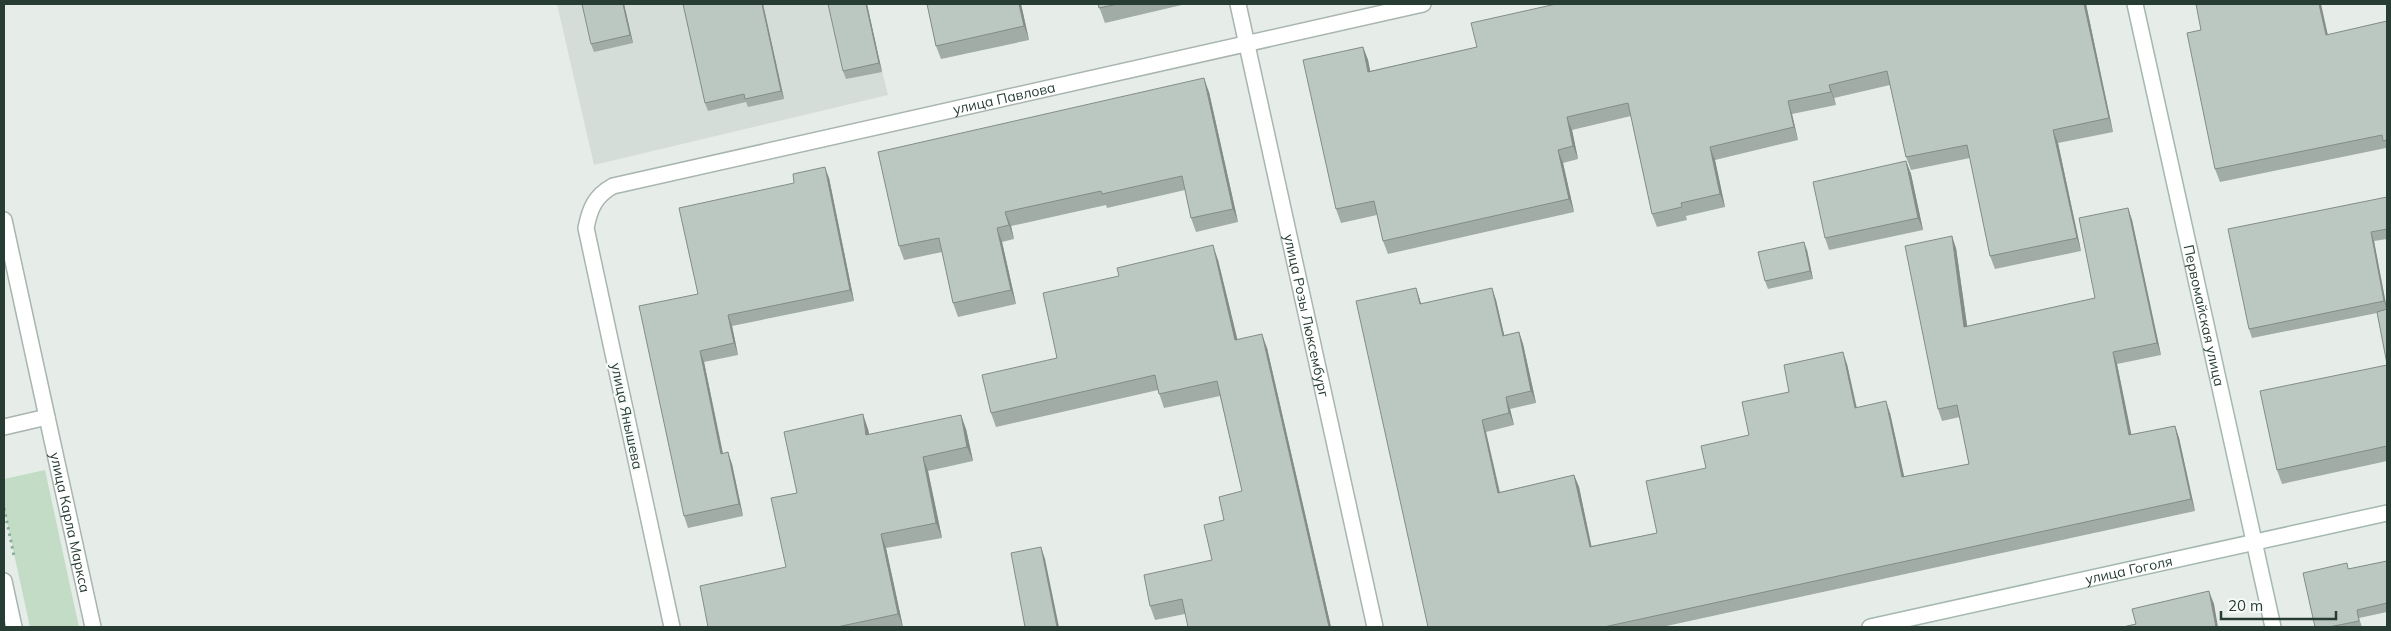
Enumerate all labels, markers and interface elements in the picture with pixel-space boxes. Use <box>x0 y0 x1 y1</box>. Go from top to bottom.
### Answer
street label: улица Павлова <box>951 78 1057 118</box>
street label: улица Розы Люксембург <box>1280 232 1333 400</box>
street label: Первомайская улица <box>2180 243 2228 388</box>
street label: улица Янышева <box>607 361 647 471</box>
street label: улица Карла Маркса <box>46 450 94 594</box>
street label: улица Гоголя <box>2083 552 2174 588</box>
scale bar <box>2221 588 2336 620</box>
text: 20 m <box>2228 596 2263 615</box>

